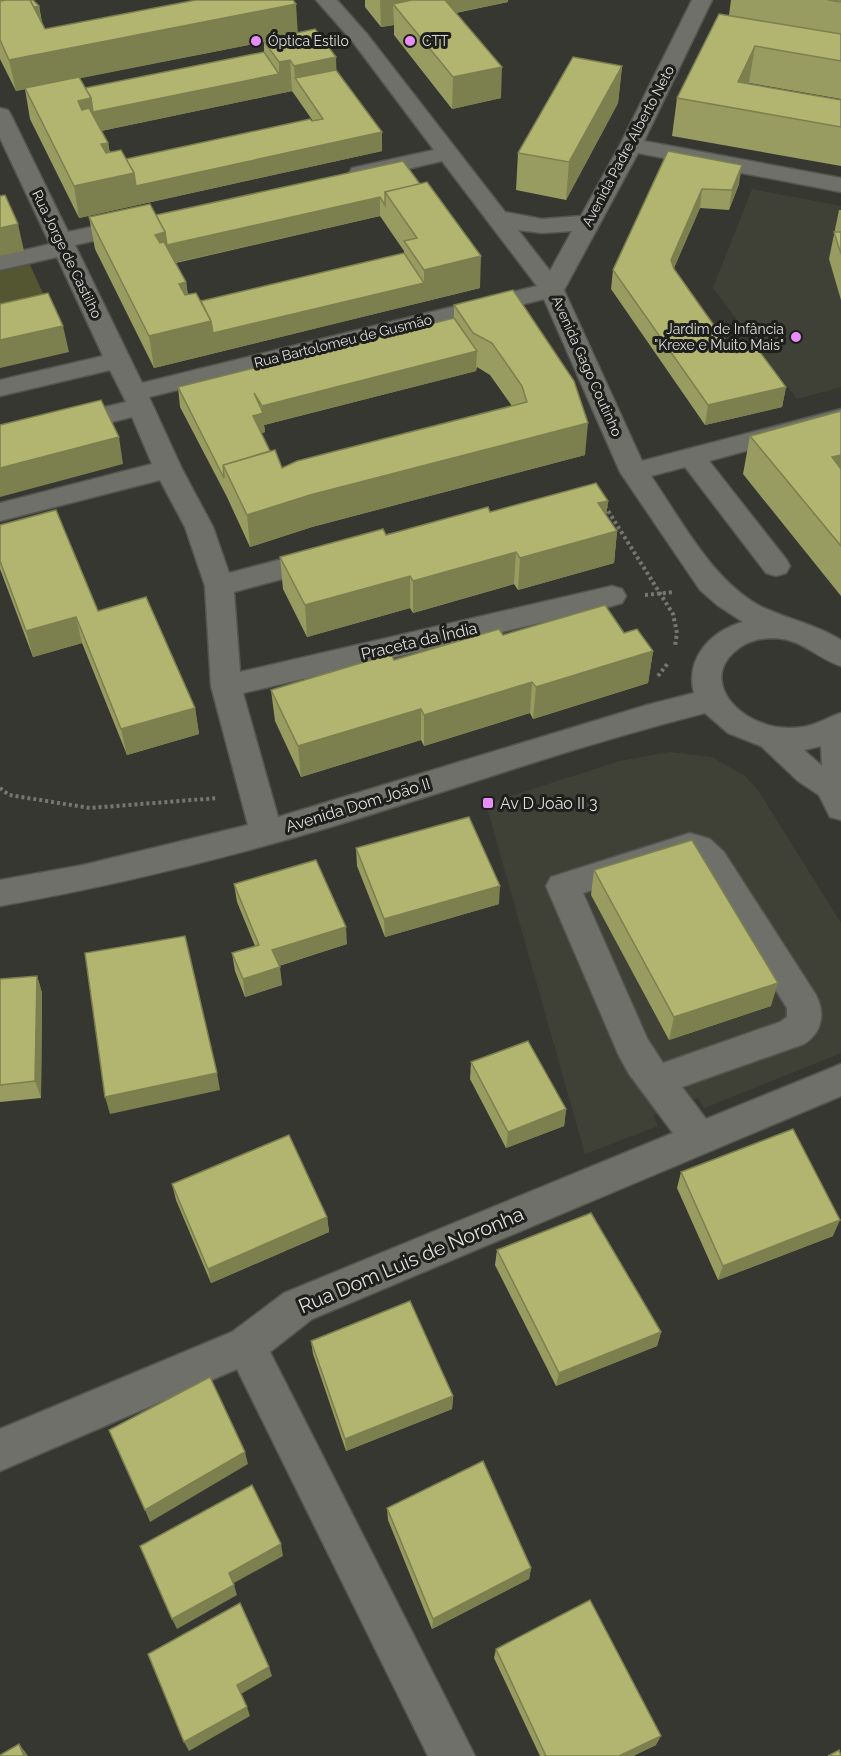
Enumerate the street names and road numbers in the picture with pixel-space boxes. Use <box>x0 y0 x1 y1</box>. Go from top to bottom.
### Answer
street label: Avenida Padre Alberto Neto <box>579 63 677 229</box>
street label: Rua Jorge de Castilho <box>29 187 105 321</box>
street label: Avenida Gago Coutinho <box>549 293 625 439</box>
street label: Rua Bartolomeu de Gusmão <box>252 311 434 371</box>
street label: Praceta da Índia <box>359 617 479 664</box>
street label: Avenida Dom João II <box>283 774 433 836</box>
street label: Rua Dom Luis de Noronha <box>295 1202 527 1318</box>

